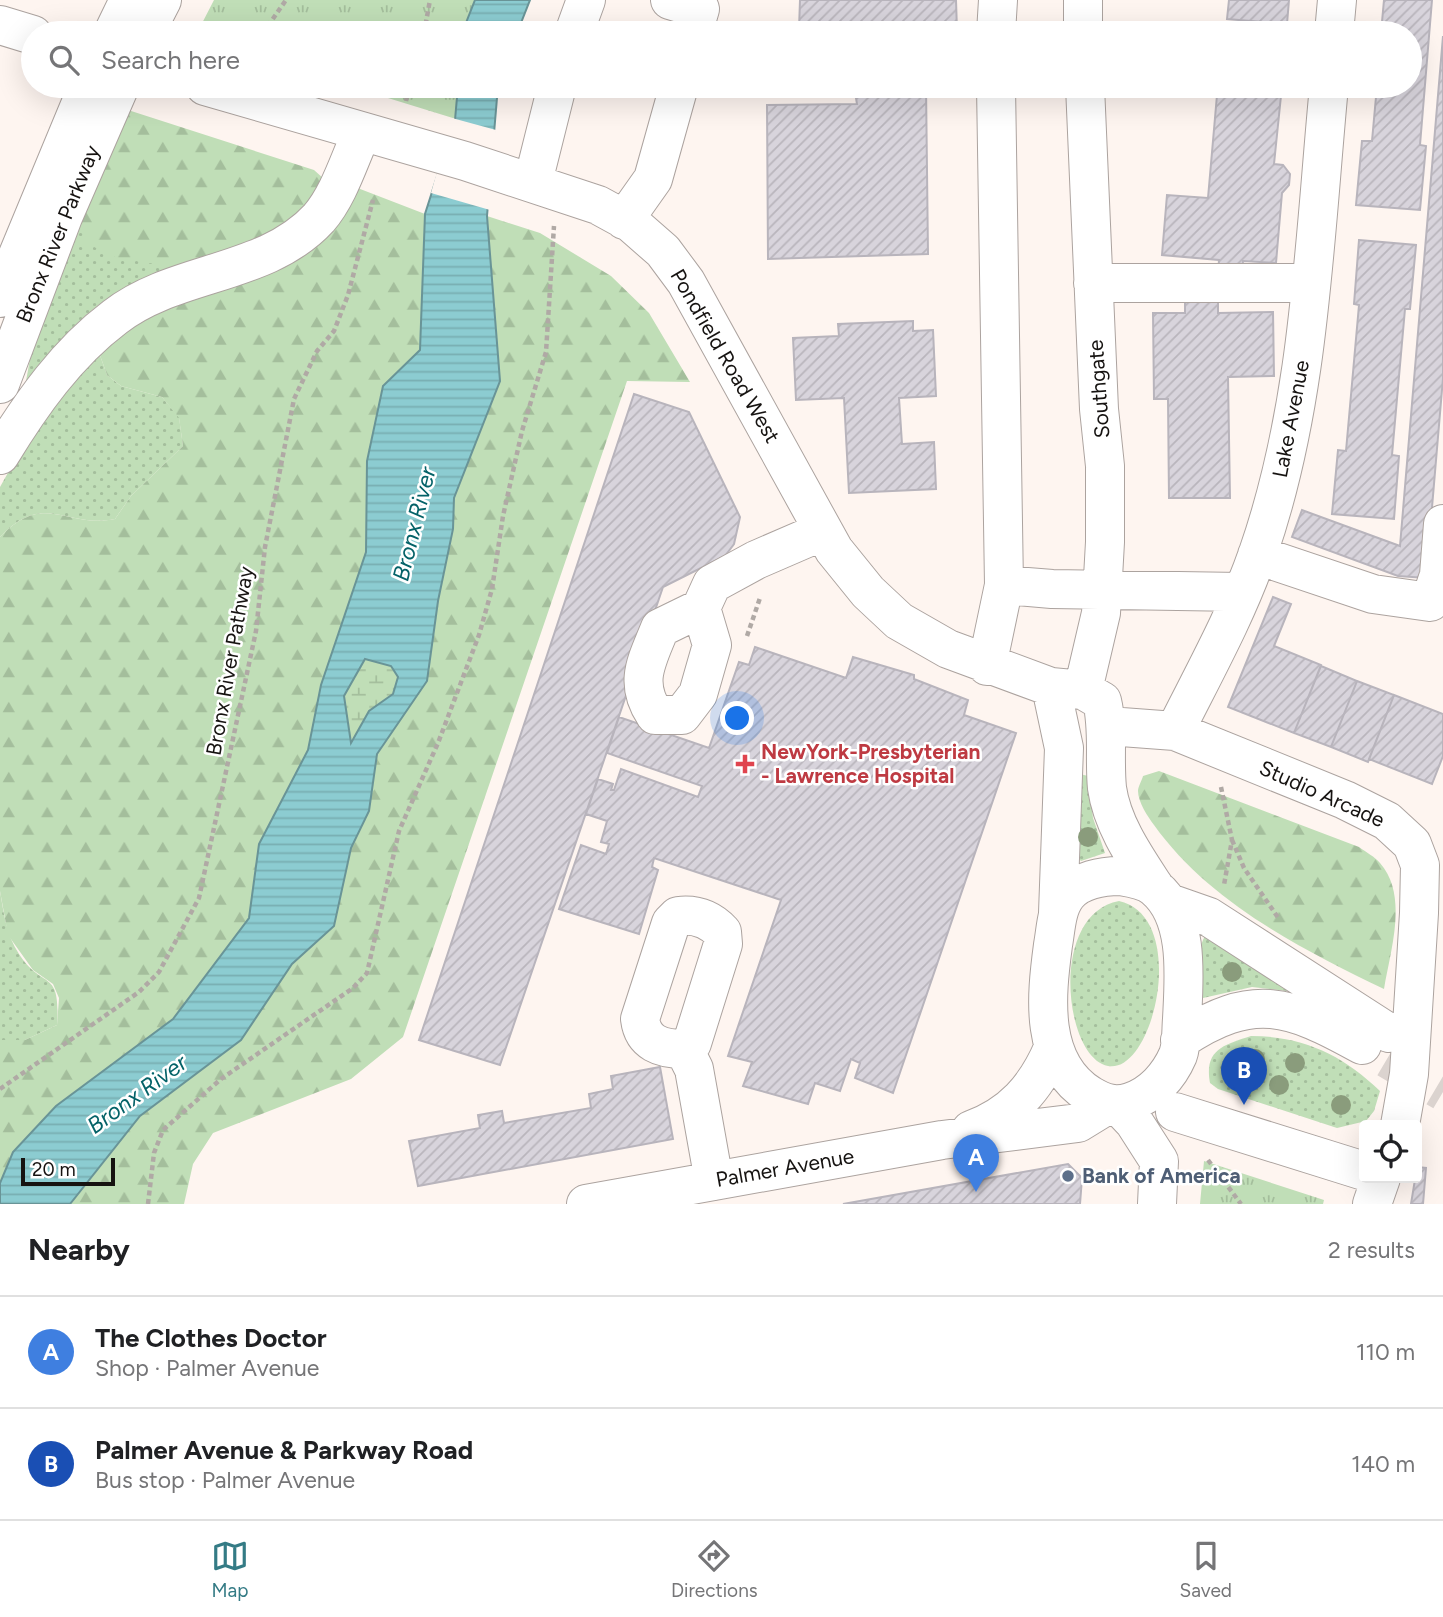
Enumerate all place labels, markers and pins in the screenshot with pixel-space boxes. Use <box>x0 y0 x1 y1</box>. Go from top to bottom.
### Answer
place label: NewYork-Presbyterian - Lawrence Hospital <box>761 739 980 788</box>
marker: NewYork-Presbyterian - Lawrence Hospital <box>735 754 755 774</box>
pin: B <box>1221 1047 1267 1105</box>
pin: A <box>953 1134 999 1192</box>
place label: Bank of America <box>1082 1163 1241 1188</box>
marker: Bank of America <box>1060 1168 1076 1184</box>

